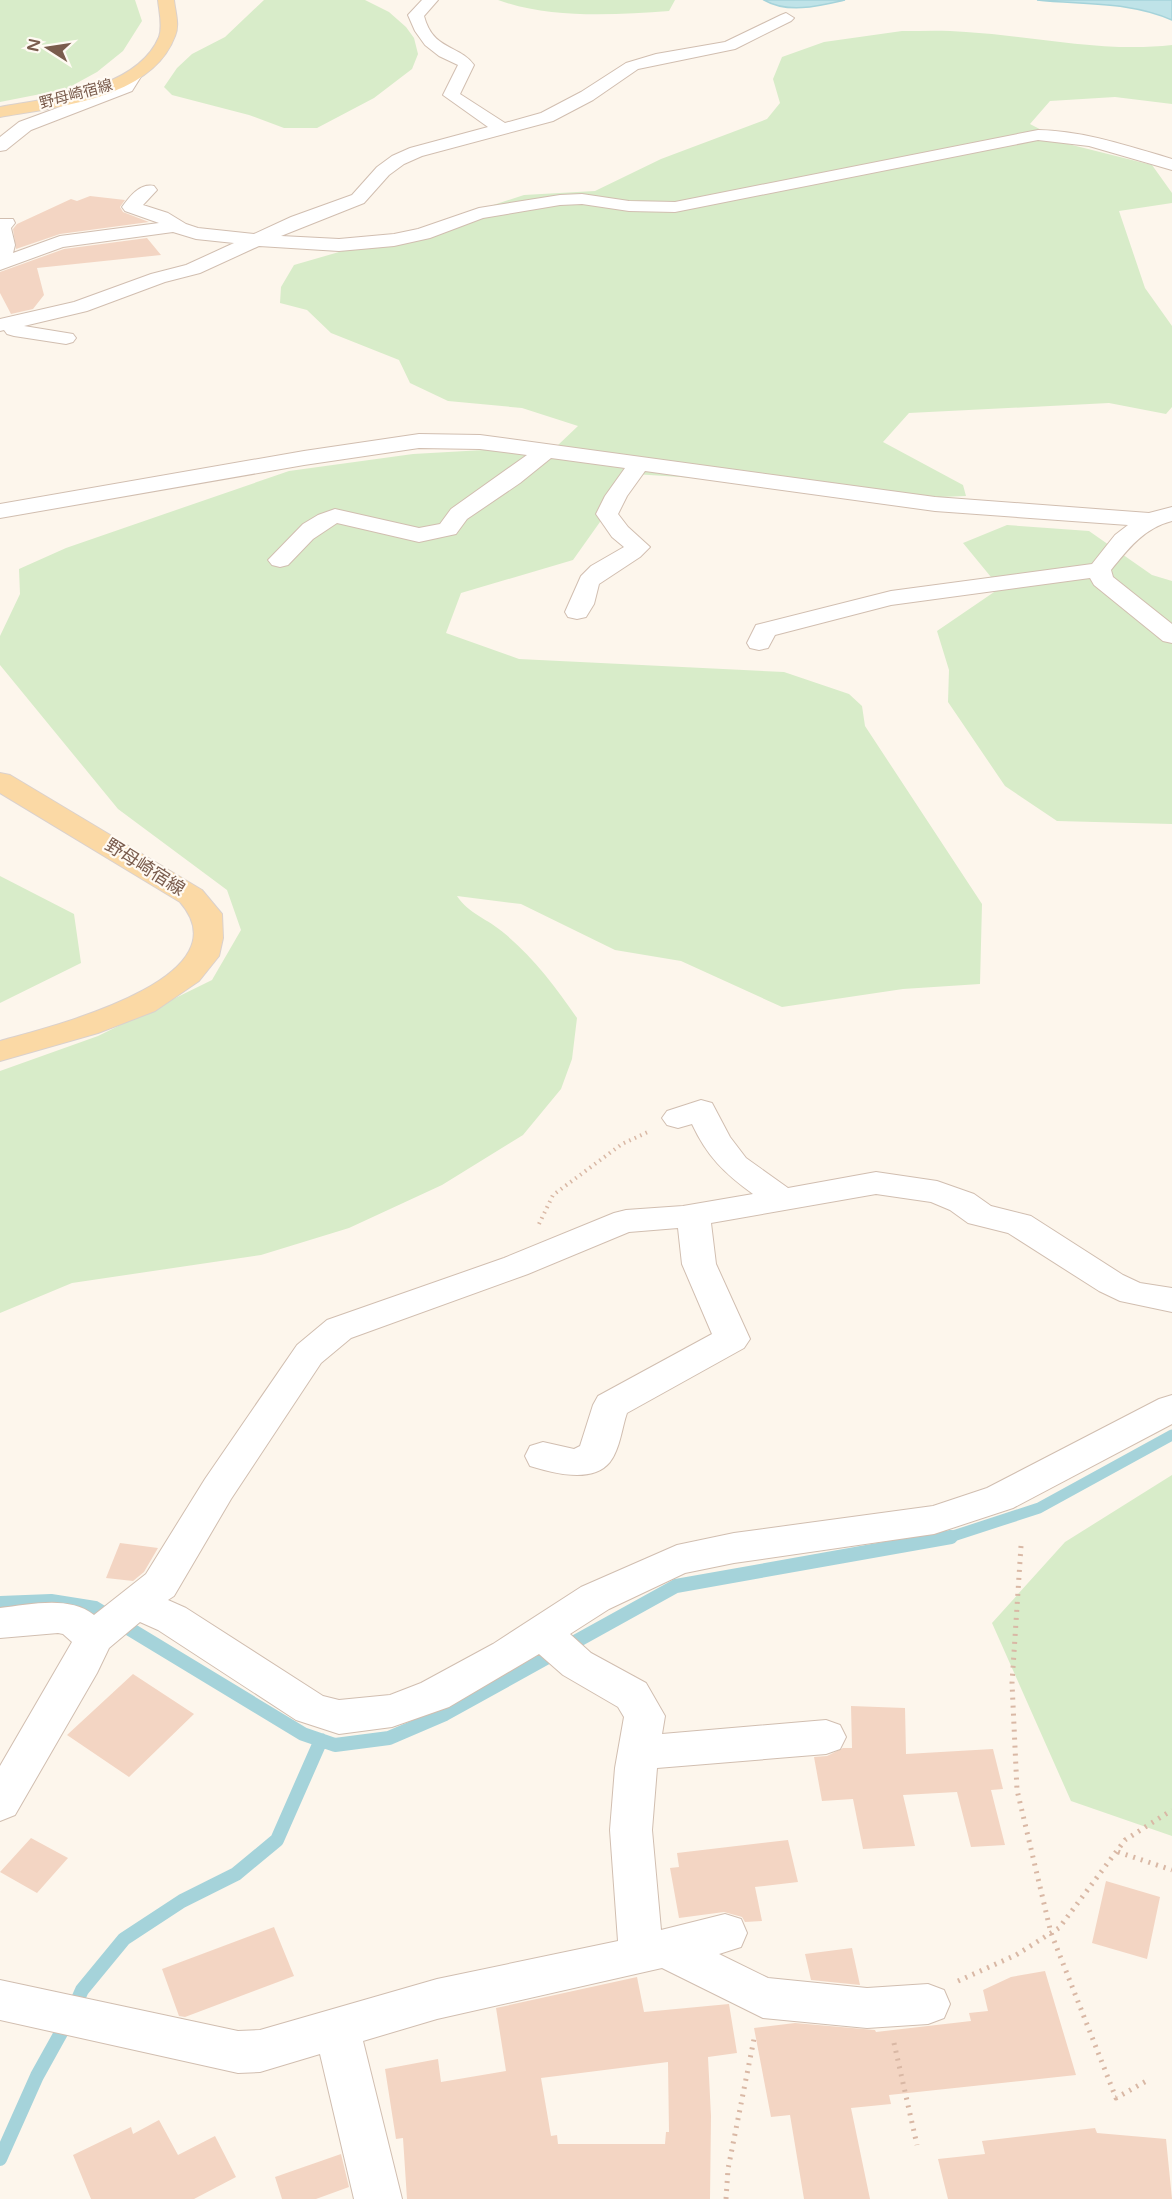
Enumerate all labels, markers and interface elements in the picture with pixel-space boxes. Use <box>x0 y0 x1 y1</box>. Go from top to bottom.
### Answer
north arrow <box>18 18 78 78</box>
text: N <box>23 37 45 53</box>
street label: 野母崎宿線 <box>37 76 115 112</box>
street label: 野母崎宿線 <box>101 834 189 900</box>

